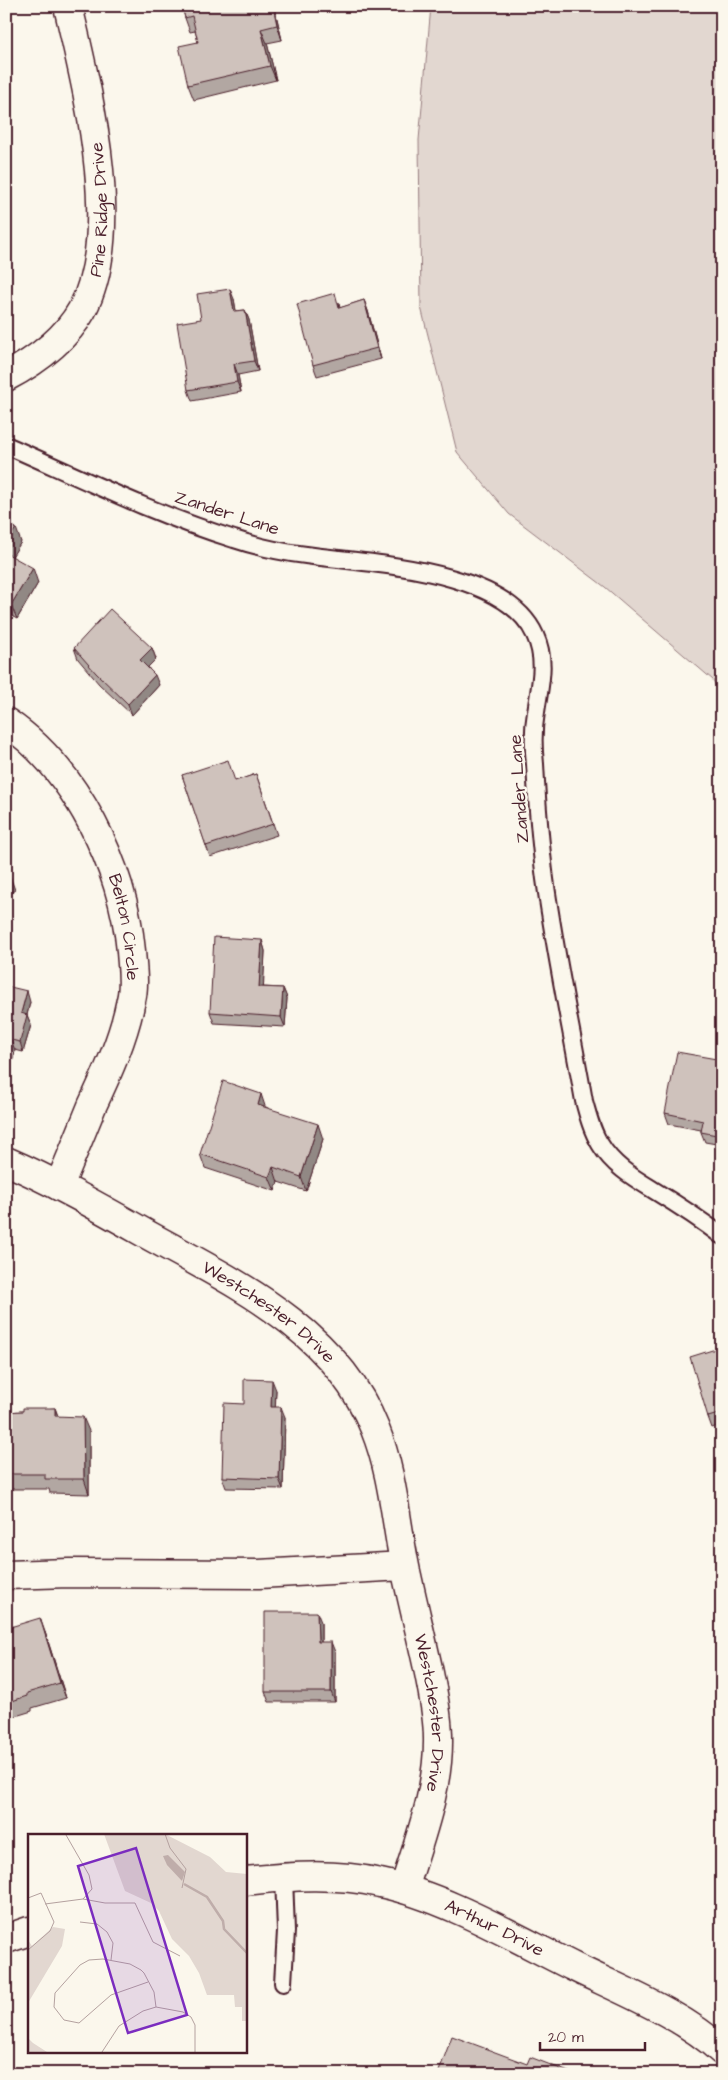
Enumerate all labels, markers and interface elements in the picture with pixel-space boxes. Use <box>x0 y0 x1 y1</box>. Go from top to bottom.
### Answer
street label: Pine Ridge Drive <box>82 140 115 279</box>
street label: Zander Lane <box>171 484 283 542</box>
street label: Zander Lane <box>503 734 535 844</box>
street label: Belton Circle <box>102 870 146 981</box>
street label: Westchester Drive <box>198 1255 342 1369</box>
street label: Westchester Drive <box>408 1631 451 1795</box>
inset map <box>28 1834 246 2052</box>
street label: Arthur Drive <box>441 1893 549 1962</box>
scale bar <box>540 2020 646 2052</box>
text: 20 m <box>548 2027 584 2048</box>

